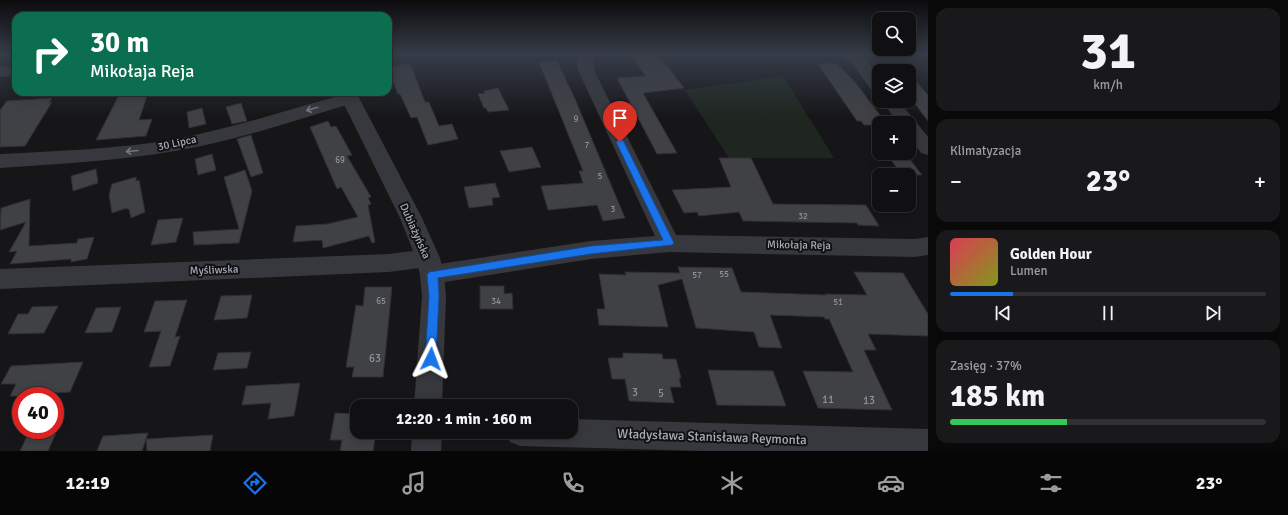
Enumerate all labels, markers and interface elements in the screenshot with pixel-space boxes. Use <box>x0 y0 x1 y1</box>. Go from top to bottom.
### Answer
map controls <box>872 12 916 212</box>
button: search <box>872 12 916 56</box>
text: 31 <box>1080 19 1136 83</box>
text: 30 m <box>90 26 149 60</box>
icon: right <box>24 28 76 80</box>
text: Mikołaja Reja <box>90 60 194 82</box>
button: layers <box>872 64 916 108</box>
text: km/h <box>1093 77 1123 93</box>
pin <box>603 101 637 142</box>
one-way arrow <box>306 106 319 113</box>
icon: arrive <box>609 107 631 129</box>
house number: 9 <box>574 114 579 125</box>
button: + <box>872 116 916 160</box>
street label: 30 Lipca <box>156 132 198 153</box>
house number: 7 <box>585 140 590 151</box>
text: Klimatyzacja <box>950 143 1021 159</box>
one-way arrow <box>125 147 138 154</box>
house number: 69 <box>335 155 345 166</box>
text: 23° <box>1086 163 1130 200</box>
button: − <box>872 168 916 212</box>
text: − <box>950 168 962 195</box>
text: + <box>1254 168 1266 195</box>
house number: 5 <box>598 171 603 182</box>
street label: Dubiażyńska <box>397 201 433 261</box>
house number: 3 <box>611 204 616 215</box>
house number: 32 <box>798 211 808 222</box>
street label: Mikołaja Reja <box>767 238 831 252</box>
text: Golden Hour <box>1010 245 1092 263</box>
street label: Myśliwska <box>189 263 239 277</box>
text: Lumen <box>1010 263 1048 279</box>
house number: 55 <box>719 269 729 280</box>
house number: 57 <box>692 270 702 281</box>
house number: 65 <box>376 296 386 307</box>
house number: 34 <box>491 296 501 307</box>
house number: 51 <box>833 297 843 308</box>
icon: previous <box>992 302 1014 324</box>
icon: pause <box>1097 302 1119 324</box>
icon: next <box>1202 302 1224 324</box>
position arrow <box>410 338 452 380</box>
house number: 63 <box>369 352 381 365</box>
text: Zasięg · 37% <box>950 358 1022 374</box>
text: 185 km <box>950 378 1045 415</box>
house number: 3 <box>632 386 638 399</box>
speed limit sign: 40 <box>12 387 64 439</box>
house number: 5 <box>658 387 664 400</box>
house number: 11 <box>822 393 834 406</box>
house number: 13 <box>863 394 875 407</box>
text: 12:20 · 1 min · 160 m <box>396 410 532 428</box>
street label: Władysława Stanisława Reymonta <box>617 426 807 448</box>
icon: directions <box>241 469 269 497</box>
icon: music <box>400 469 428 497</box>
icon: phone <box>559 469 587 497</box>
icon: climate <box>718 469 746 497</box>
icon: car <box>877 469 905 497</box>
icon: filters <box>1037 469 1065 497</box>
text: 12:19 <box>66 472 110 494</box>
text: 23° <box>1196 472 1222 494</box>

